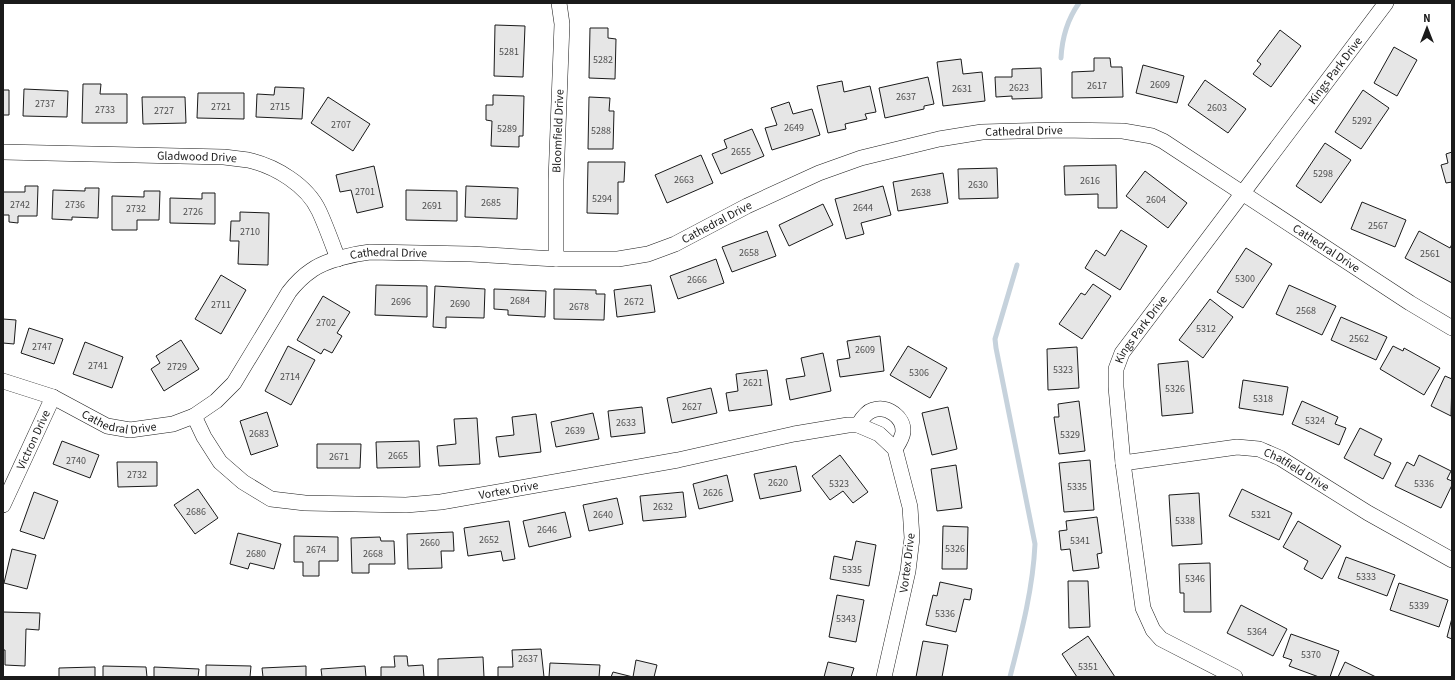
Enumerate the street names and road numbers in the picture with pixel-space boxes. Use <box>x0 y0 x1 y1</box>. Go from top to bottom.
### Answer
street label: Kings Park Drive <box>1304 33 1367 108</box>
street label: Bloomfield Drive <box>548 89 568 173</box>
street label: Cathedral Drive <box>985 122 1063 141</box>
street label: Gladwood Drive <box>157 147 238 168</box>
street label: Cathedral Drive <box>679 197 755 248</box>
street label: Cathedral Drive <box>1289 220 1363 277</box>
street label: Cathedral Drive <box>348 244 427 264</box>
street label: Kings Park Drive <box>1111 292 1172 366</box>
street label: Cathedral Drive <box>79 406 158 439</box>
street label: Victron Drive <box>13 407 55 473</box>
street label: Chatfield Drive <box>1261 444 1333 496</box>
street label: Vortex Drive <box>477 477 540 504</box>
street label: Vortex Drive <box>895 532 920 594</box>

